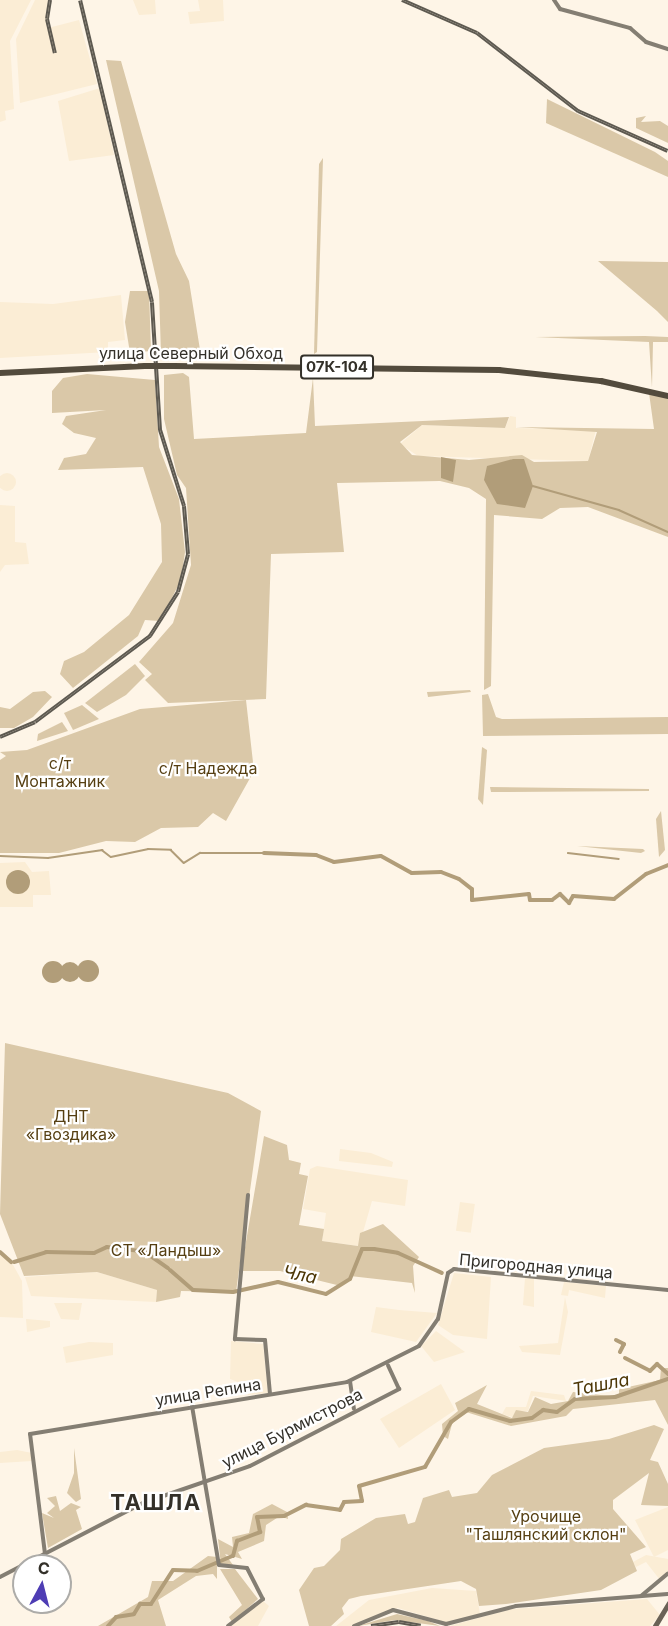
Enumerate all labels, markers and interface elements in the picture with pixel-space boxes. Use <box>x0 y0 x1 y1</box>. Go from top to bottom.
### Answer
street label: улица Северный Обход <box>99 343 283 363</box>
road number: 07К-104 <box>300 355 374 379</box>
park label: с/т Монтажник <box>15 753 105 791</box>
park label: с/т Надежда <box>159 758 257 778</box>
park label: ДНТ «Гвоздика» <box>26 1106 116 1144</box>
park label: СТ «Ландыш» <box>111 1240 221 1260</box>
street label: Пригородная улица <box>458 1250 614 1282</box>
water label: Чла <box>281 1261 319 1289</box>
water label: Ташла <box>571 1369 631 1401</box>
street label: улица Репина <box>154 1374 262 1410</box>
street label: улица Бурмистрова <box>219 1384 365 1472</box>
district label: ТАШЛА <box>110 1490 202 1516</box>
park label: Урочище "Ташлянский склон" <box>465 1506 627 1544</box>
north arrow <box>12 1554 72 1614</box>
text: С <box>37 1557 51 1579</box>

